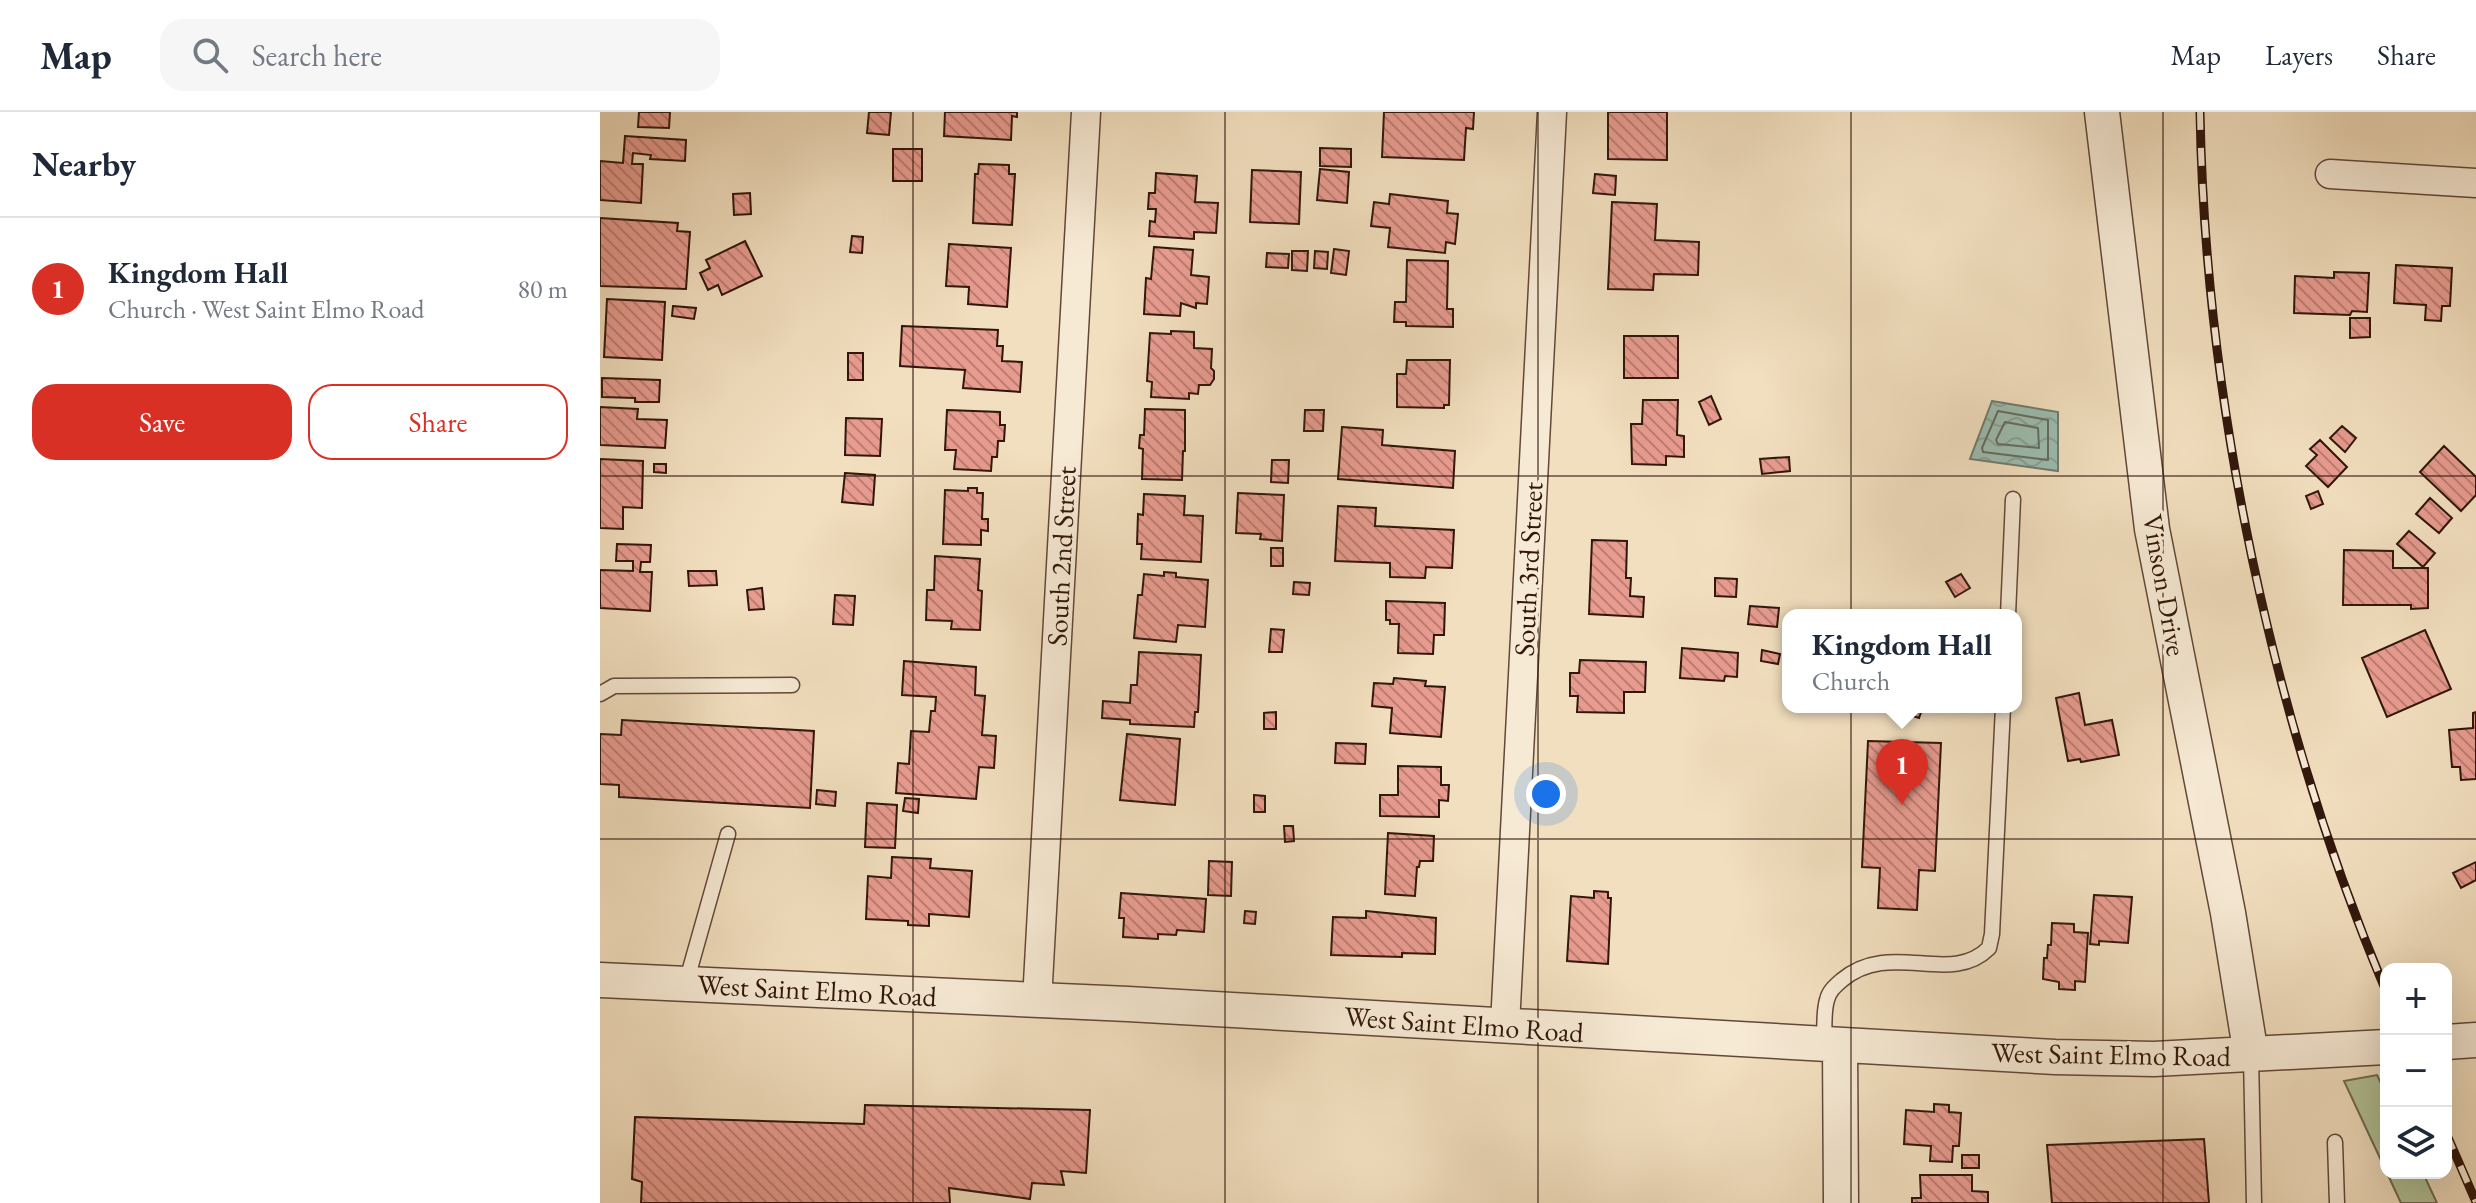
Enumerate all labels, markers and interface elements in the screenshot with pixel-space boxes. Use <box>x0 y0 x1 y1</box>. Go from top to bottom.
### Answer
search box <box>160 19 720 91</box>
text: Map <box>40 31 112 80</box>
icon: search <box>188 33 232 77</box>
text: Search here <box>252 36 382 75</box>
text: Map <box>2171 37 2221 73</box>
text: Layers <box>2265 37 2333 73</box>
text: Share <box>2377 37 2436 73</box>
text: Nearby <box>32 142 136 186</box>
text: Kingdom Hall <box>108 253 288 292</box>
text: 1 <box>51 272 65 306</box>
text: 80 m <box>518 272 568 306</box>
text: Church · West Saint Elmo Road <box>108 292 424 326</box>
button: Save <box>32 384 292 460</box>
button: Share <box>308 384 568 460</box>
street label: South 2nd Street <box>1038 465 1084 647</box>
street label: South 3rd Street <box>1505 481 1551 657</box>
street label: Vinson Drive <box>2135 511 2195 659</box>
popup <box>1782 609 2022 713</box>
text: Kingdom Hall <box>1812 625 1992 664</box>
text: Church <box>1812 664 1890 698</box>
pin: 1 <box>1876 739 1928 805</box>
your location <box>1526 774 1566 814</box>
map controls <box>2380 963 2452 1179</box>
button: + <box>2380 963 2452 1035</box>
street label: West Saint Elmo Road <box>696 966 939 1014</box>
street label: West Saint Elmo Road <box>1343 998 1586 1050</box>
street label: West Saint Elmo Road <box>1991 1034 2232 1074</box>
button: − <box>2380 1035 2452 1107</box>
button: layers <box>2380 1107 2452 1179</box>

